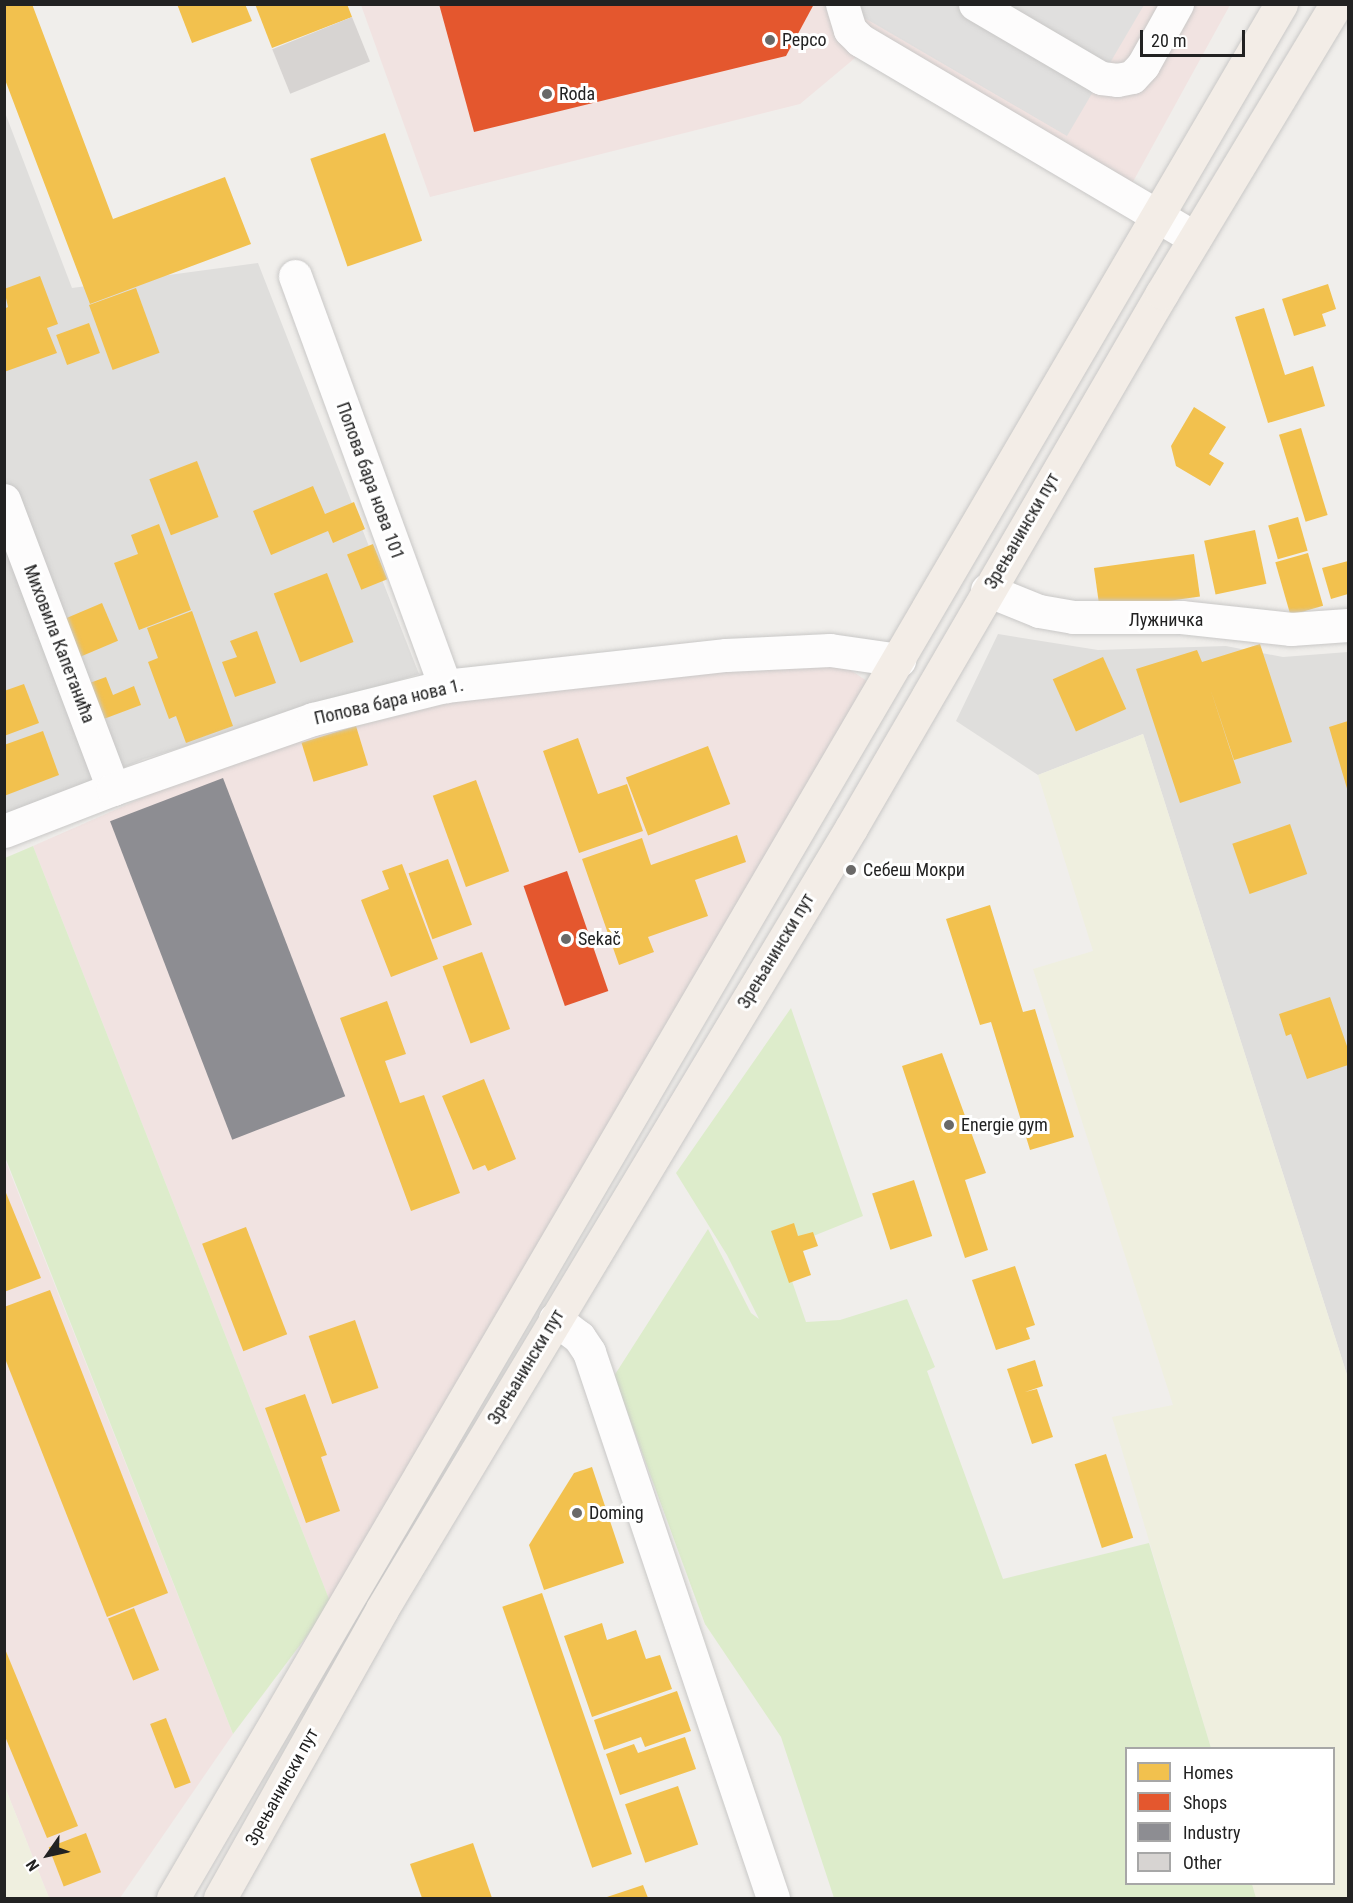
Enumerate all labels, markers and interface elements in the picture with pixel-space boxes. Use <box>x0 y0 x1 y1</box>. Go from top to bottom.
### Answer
scale bar <box>1143 18 1248 56</box>
place label: Pepco <box>782 29 827 51</box>
text: 20 m <box>1151 30 1186 51</box>
marker: Pepco <box>763 33 777 47</box>
place label: Roda <box>559 83 595 105</box>
marker: Roda <box>540 87 554 101</box>
street label: Попова бара нова 101 <box>331 399 409 563</box>
street label: Зрењанински пут <box>980 469 1064 593</box>
street label: Миховила Капетанића <box>19 562 99 726</box>
street label: Лужничка <box>1129 609 1203 631</box>
street label: Попова бара нова 1. <box>312 674 466 730</box>
place label: Себеш Мокри <box>863 859 965 881</box>
marker: Себеш Мокри <box>844 863 858 877</box>
street label: Зрењанински пут <box>733 889 819 1013</box>
place label: Sekač <box>578 928 621 950</box>
marker: Sekač <box>559 932 573 946</box>
place label: Energie gym <box>961 1114 1048 1136</box>
marker: Energie gym <box>942 1118 956 1132</box>
street label: Зрењанински пут <box>483 1305 569 1429</box>
place label: Doming <box>589 1502 644 1524</box>
marker: Doming <box>570 1506 584 1520</box>
street label: Зрењанински пут <box>241 1725 323 1849</box>
legend <box>1125 1747 1335 1885</box>
text: Homes <box>1183 1762 1233 1783</box>
text: Shops <box>1183 1792 1227 1813</box>
text: Industry <box>1183 1822 1241 1843</box>
north arrow <box>18 1825 78 1885</box>
text: Other <box>1183 1852 1222 1873</box>
text: N <box>22 1856 43 1875</box>

